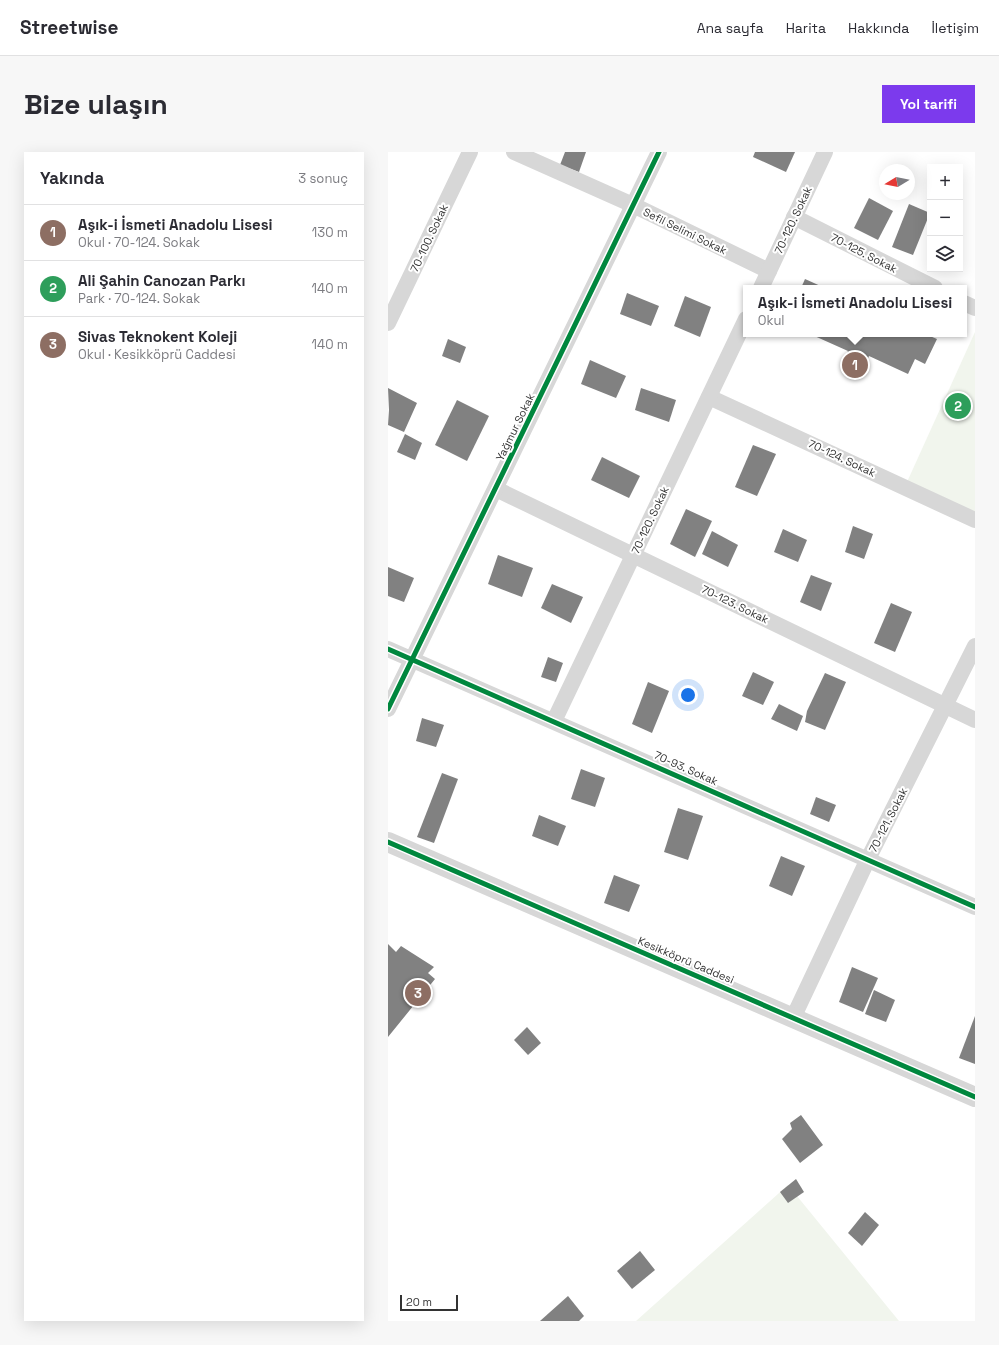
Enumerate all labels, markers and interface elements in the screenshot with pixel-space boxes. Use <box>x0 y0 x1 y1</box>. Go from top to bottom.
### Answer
text: Streetwise <box>20 15 119 40</box>
text: Ana sayfa <box>697 19 764 37</box>
text: Harita <box>786 19 826 37</box>
text: Hakkında <box>848 19 909 37</box>
text: İletişim <box>931 19 979 37</box>
button: Yol tarifi <box>882 85 975 123</box>
text: Bize ulaşın <box>24 86 168 122</box>
north arrow <box>879 164 915 200</box>
map controls <box>927 164 963 272</box>
button: + <box>927 164 963 200</box>
text: Yakında <box>40 167 104 189</box>
text: 3 sonuç <box>298 170 348 187</box>
street label: 70-120. Sokak <box>771 184 815 256</box>
button: − <box>927 200 963 236</box>
street label: 70-100. Sokak <box>407 202 451 274</box>
street label: Sefil Selimi Sokak <box>641 205 729 257</box>
text: Aşık-i İsmeti Anadolu Lisesi <box>78 215 273 234</box>
text: 1 <box>50 224 56 241</box>
text: 130 m <box>312 224 348 241</box>
street label: 70-125. Sokak <box>828 230 900 276</box>
text: Okul · 70-124. Sokak <box>78 234 200 251</box>
button: layers <box>927 236 963 272</box>
text: Ali Şahin Canozan Parkı <box>78 271 245 290</box>
text: 2 <box>49 280 57 297</box>
text: 140 m <box>312 280 348 297</box>
popup <box>743 285 967 337</box>
text: Park · 70-124. Sokak <box>78 290 200 307</box>
text: Aşık-i İsmeti Anadolu Lisesi <box>758 293 952 312</box>
text: Okul <box>758 312 785 329</box>
text: Sivas Teknokent Koleji <box>78 327 237 346</box>
text: 3 <box>49 336 57 353</box>
text: 140 m <box>312 336 348 353</box>
text: Okul · Kesikköprü Caddesi <box>78 346 236 363</box>
pin: 1 <box>842 350 868 380</box>
street label: Yağmur Sokak <box>493 391 537 463</box>
pin: 2 <box>945 391 971 421</box>
street label: 70-124. Sokak <box>806 436 878 480</box>
street label: 70-120. Sokak <box>628 484 672 556</box>
street label: 70-123. Sokak <box>699 582 771 626</box>
your location <box>678 685 698 705</box>
street label: 70-93. Sokak <box>652 748 720 788</box>
street label: 70-121. Sokak <box>866 785 910 855</box>
street label: Kesikköprü Caddesi <box>636 933 736 987</box>
pin: 3 <box>405 978 431 1008</box>
scale bar <box>400 1293 458 1312</box>
text: 20 m <box>406 1295 432 1309</box>

